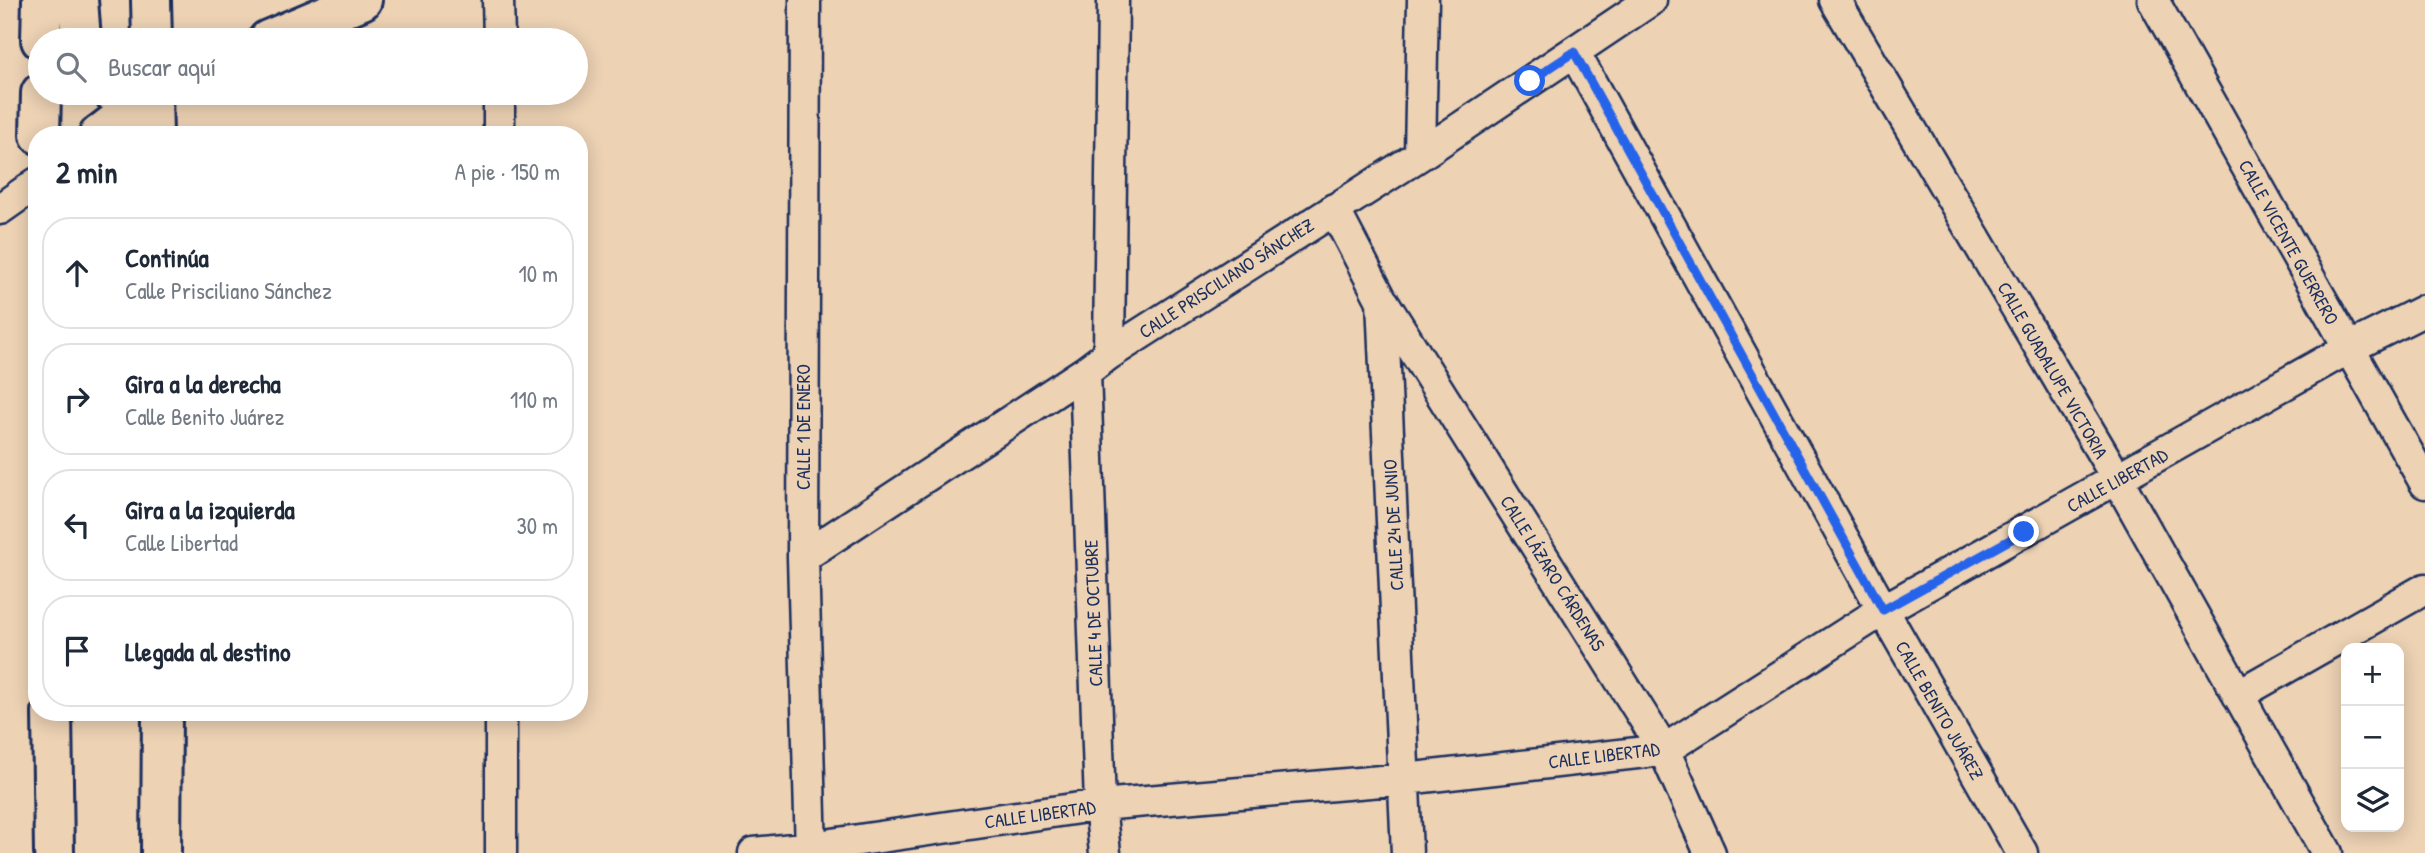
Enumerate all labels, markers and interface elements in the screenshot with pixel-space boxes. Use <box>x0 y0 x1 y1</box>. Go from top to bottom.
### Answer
search box <box>28 28 588 105</box>
icon: search <box>52 48 90 86</box>
text: Buscar aquí <box>108 49 216 84</box>
route start <box>1514 65 1545 96</box>
text: 2 min <box>56 152 118 192</box>
street label: CALLE VICENTE GUERRERO <box>2233 155 2345 329</box>
text: A pie · 150 m <box>455 156 560 187</box>
street label: CALLE PRISCILIANO SÁNCHEZ <box>1133 211 1319 344</box>
text: Continúa <box>125 240 209 275</box>
icon: ahead <box>58 254 96 292</box>
text: 10 m <box>518 258 558 289</box>
text: Calle Prisciliano Sánchez <box>125 275 332 306</box>
street label: CALLE GUADALUPE VICTORIA <box>1992 277 2114 463</box>
street label: CALLE 1 DE ENERO <box>790 364 816 490</box>
text: Gira a la derecha <box>125 366 281 401</box>
icon: right <box>58 380 96 418</box>
text: 110 m <box>510 384 558 415</box>
text: Calle Benito Juárez <box>125 401 284 432</box>
street label: CALLE LIBERTAD <box>2062 441 2172 519</box>
street label: CALLE 24 DE JUNIO <box>1377 459 1409 591</box>
street label: CALLE LÁZARO CÁRDENAS <box>1494 490 1612 656</box>
text: Gira a la izquierda <box>125 492 295 527</box>
icon: left <box>58 506 96 544</box>
text: 30 m <box>516 510 558 541</box>
route end <box>2008 516 2039 547</box>
text: Calle Libertad <box>125 527 238 558</box>
street label: CALLE 4 DE OCTUBRE <box>1077 539 1109 687</box>
icon: arrive <box>58 632 96 670</box>
text: Llegada al destino <box>125 634 291 669</box>
street label: CALLE BENITO JUÁREZ <box>1890 636 1991 785</box>
map controls <box>2341 643 2404 832</box>
button: + <box>2341 643 2404 706</box>
button: − <box>2341 706 2404 769</box>
street label: CALLE LIBERTAD <box>1547 735 1661 775</box>
button: layers <box>2341 769 2404 832</box>
street label: CALLE LIBERTAD <box>983 793 1097 835</box>

